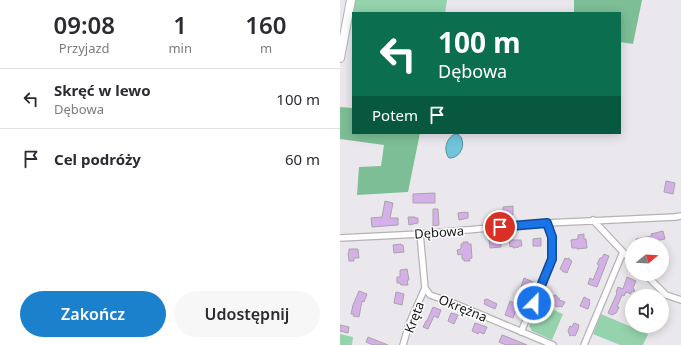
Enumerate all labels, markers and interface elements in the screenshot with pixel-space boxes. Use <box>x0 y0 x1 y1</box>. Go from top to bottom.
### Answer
text: 09:08 <box>53 8 115 41</box>
text: 1 <box>173 8 187 41</box>
text: 160 <box>245 8 287 41</box>
text: 100 m <box>438 23 521 61</box>
icon: left <box>372 28 424 80</box>
text: Przyjazd <box>59 39 110 57</box>
text: min <box>168 39 192 57</box>
text: m <box>260 39 272 57</box>
text: Dębowa <box>438 59 507 83</box>
text: Skręć w lewo <box>54 80 151 100</box>
icon: left <box>20 88 42 110</box>
text: 100 m <box>276 89 320 109</box>
text: Dębowa <box>54 100 104 118</box>
icon: arrive <box>426 104 448 126</box>
text: Potem <box>372 105 418 125</box>
icon: arrive <box>20 148 42 170</box>
text: Cel podróży <box>54 149 141 169</box>
text: 60 m <box>285 149 320 169</box>
pin <box>483 210 517 244</box>
icon: arrive <box>489 216 511 238</box>
street label: Dębowa <box>413 221 465 243</box>
north arrow <box>625 237 669 281</box>
map controls <box>625 237 669 333</box>
position arrow <box>513 282 555 324</box>
button: sound <box>625 289 669 333</box>
street label: Okrężna <box>436 290 490 326</box>
button: Zakończ <box>20 291 166 337</box>
button: Udostępnij <box>174 291 320 337</box>
street label: Kręta <box>400 299 428 335</box>

